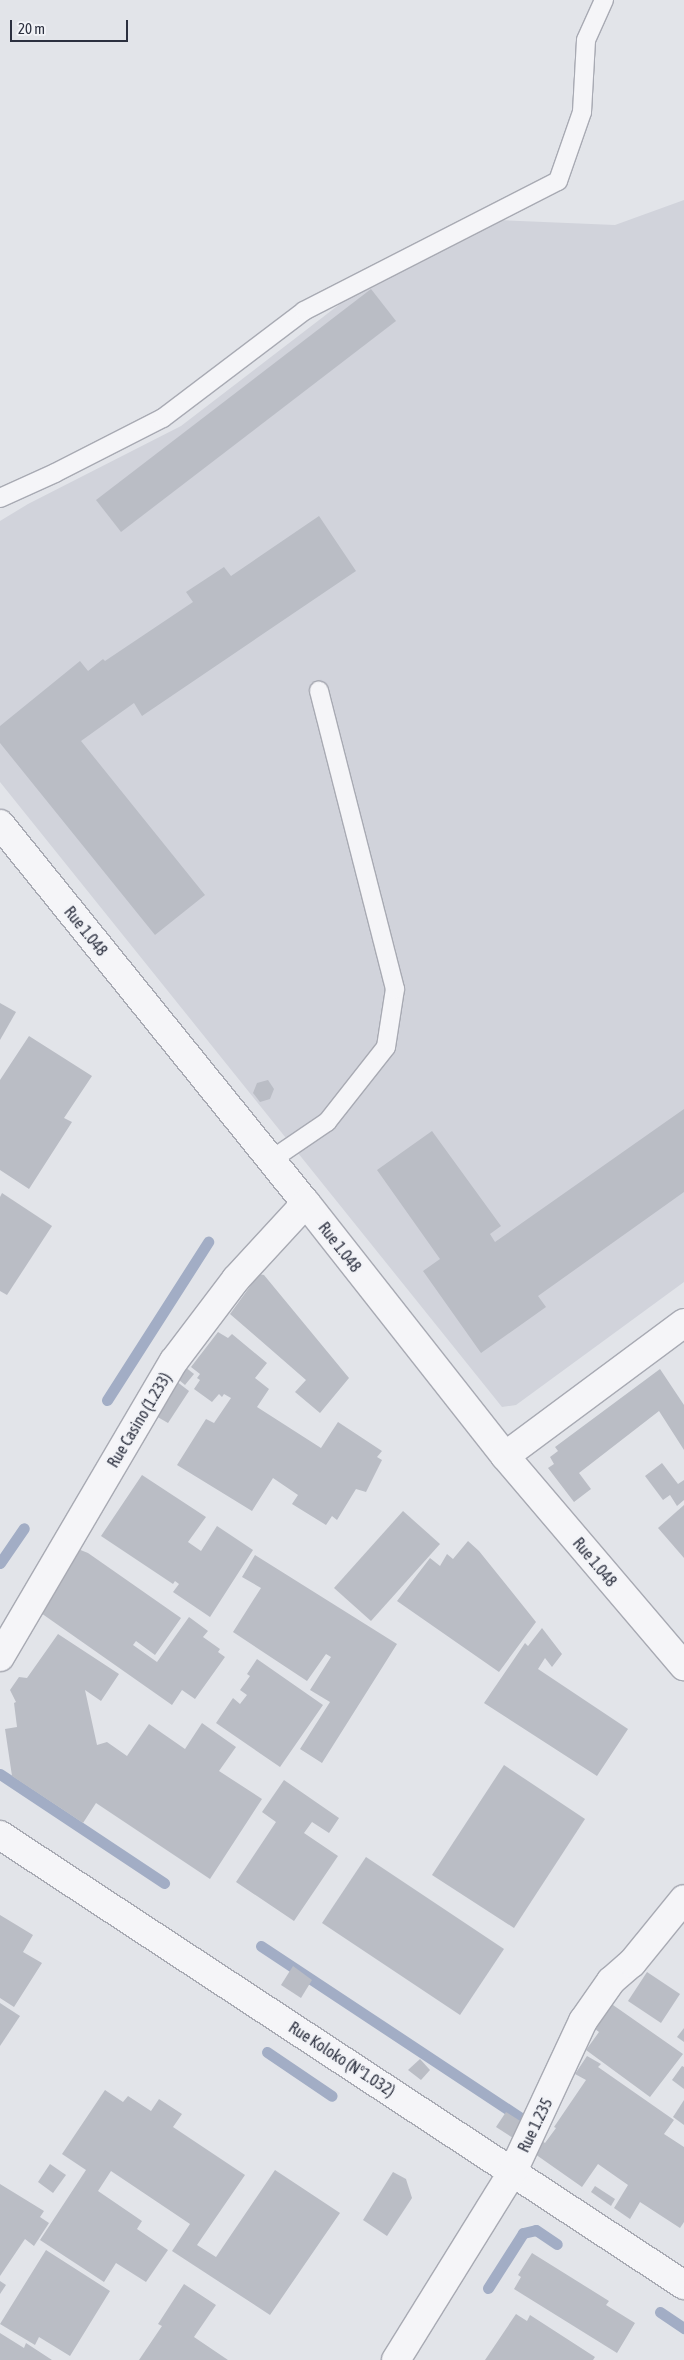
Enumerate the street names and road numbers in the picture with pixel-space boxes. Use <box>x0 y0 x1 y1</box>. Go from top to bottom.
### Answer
street label: Rue 1.048 <box>60 902 112 960</box>
street label: Rue 1.048 <box>315 1218 365 1276</box>
street label: Rue Casino (1.233) <box>103 1369 175 1471</box>
street label: Rue 1.048 <box>569 1534 621 1590</box>
street label: Rue Koloko (N°1.032) <box>285 2018 399 2100</box>
street label: Rue 1.235 <box>514 2095 556 2155</box>

